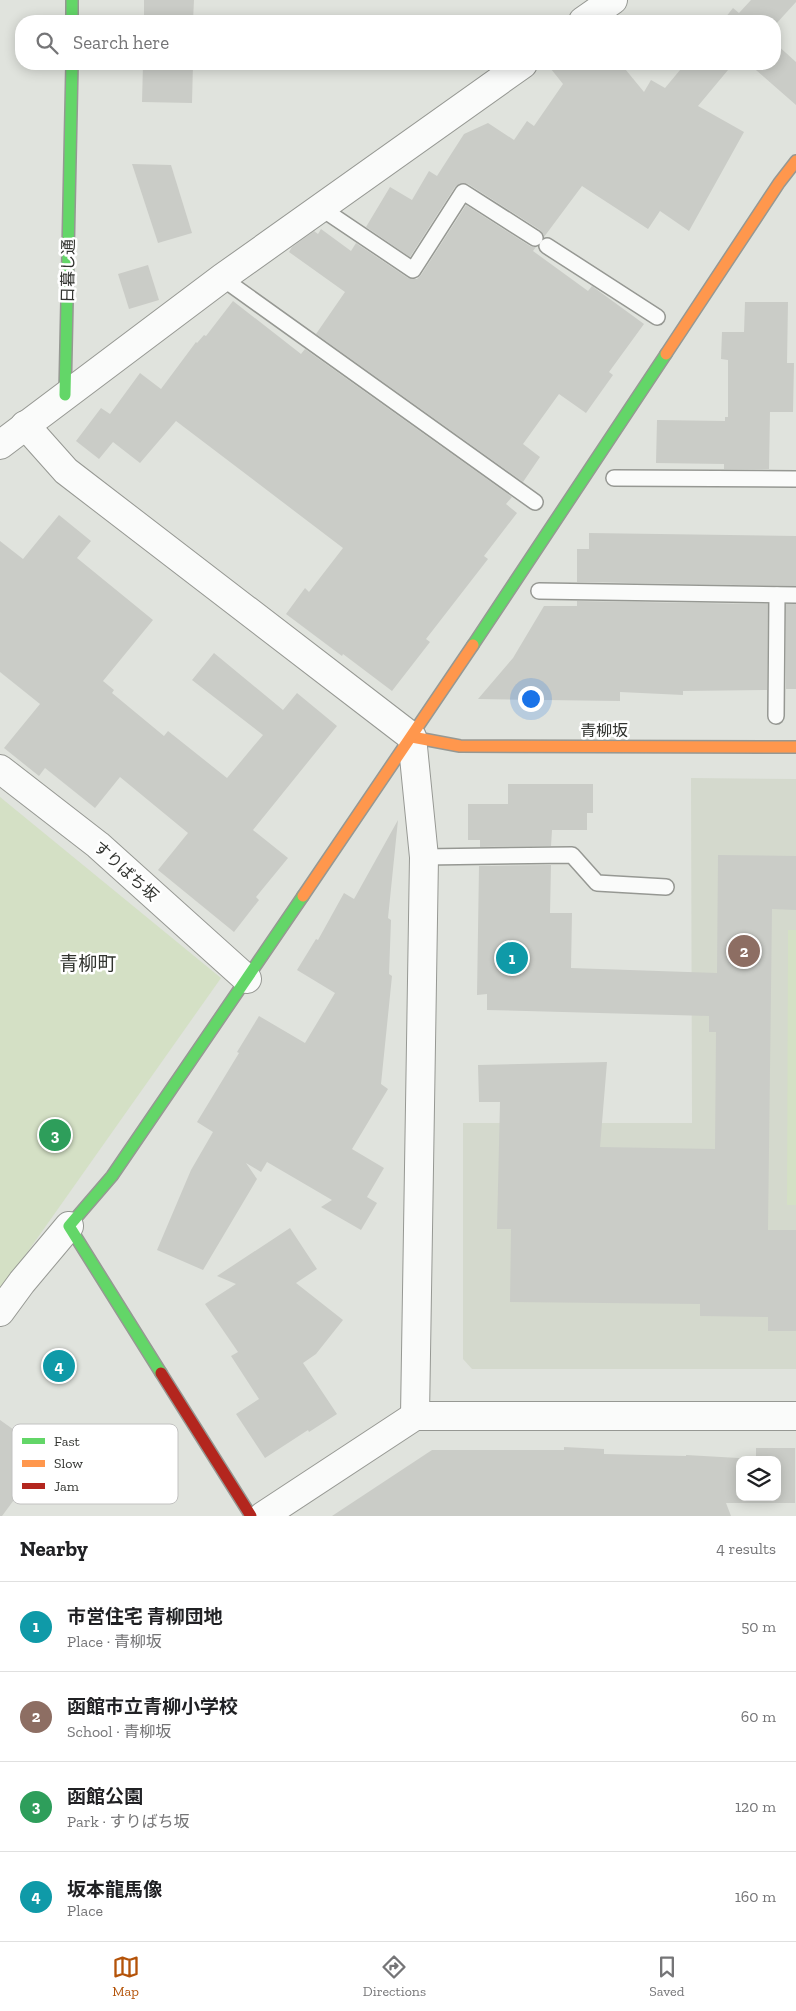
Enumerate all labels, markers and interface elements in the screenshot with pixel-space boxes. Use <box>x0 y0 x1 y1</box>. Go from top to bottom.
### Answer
search box <box>15 15 781 70</box>
icon: search <box>33 29 61 57</box>
text: Search here <box>73 31 169 54</box>
street label: 日暮し通 <box>58 239 78 303</box>
your location <box>518 686 544 712</box>
street label: 青柳坂 <box>580 721 628 740</box>
street label: すりばち坂 <box>90 837 162 905</box>
pin: 2 <box>728 932 760 970</box>
pin: 1 <box>496 939 528 977</box>
district label: 青柳町 <box>59 952 117 975</box>
pin: 3 <box>39 1116 71 1154</box>
pin: 4 <box>43 1347 75 1385</box>
legend <box>12 1424 178 1504</box>
text: Fast <box>54 1433 81 1450</box>
text: Slow <box>54 1455 83 1472</box>
map controls <box>736 1456 781 1501</box>
button: layers <box>736 1456 781 1501</box>
text: Jam <box>54 1478 79 1495</box>
text: Nearby <box>20 1536 88 1561</box>
text: 4 results <box>716 1539 776 1558</box>
text: 市営住宅 青柳団地 <box>67 1605 223 1628</box>
text: 1 <box>33 1617 39 1636</box>
text: 50 m <box>741 1617 776 1636</box>
text: Place · 青柳坂 <box>67 1632 162 1651</box>
text: 函館市立青柳小学校 <box>67 1695 238 1718</box>
text: 2 <box>32 1707 40 1726</box>
text: 60 m <box>741 1707 776 1726</box>
text: School · 青柳坂 <box>67 1722 171 1741</box>
text: 函館公園 <box>67 1785 143 1808</box>
text: 3 <box>32 1797 40 1816</box>
text: 120 m <box>735 1797 776 1816</box>
text: Park · すりばち坂 <box>67 1812 190 1831</box>
text: 坂本龍馬像 <box>67 1878 162 1901</box>
text: 4 <box>31 1887 41 1906</box>
text: 160 m <box>735 1887 776 1906</box>
text: Place <box>67 1901 103 1920</box>
tab: Map <box>112 1953 140 2000</box>
tab: Directions <box>363 1953 426 2000</box>
tab: Saved <box>649 1953 684 2000</box>

